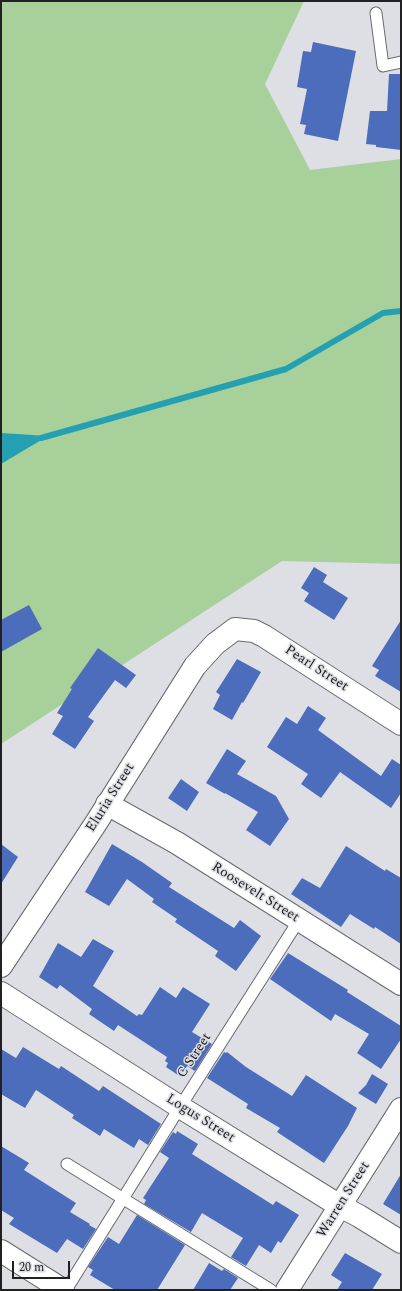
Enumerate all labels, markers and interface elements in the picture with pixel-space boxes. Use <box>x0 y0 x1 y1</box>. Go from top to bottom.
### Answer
street label: Pearl Street <box>281 642 351 696</box>
street label: Eluria Street <box>83 760 139 836</box>
street label: Roosevelt Street <box>208 859 302 927</box>
street label: C Street <box>174 1030 216 1082</box>
street label: Logus Street <box>162 1091 238 1147</box>
street label: Warren Street <box>314 1159 374 1241</box>
scale bar <box>14 1253 72 1279</box>
text: 20 m <box>19 1258 44 1277</box>

